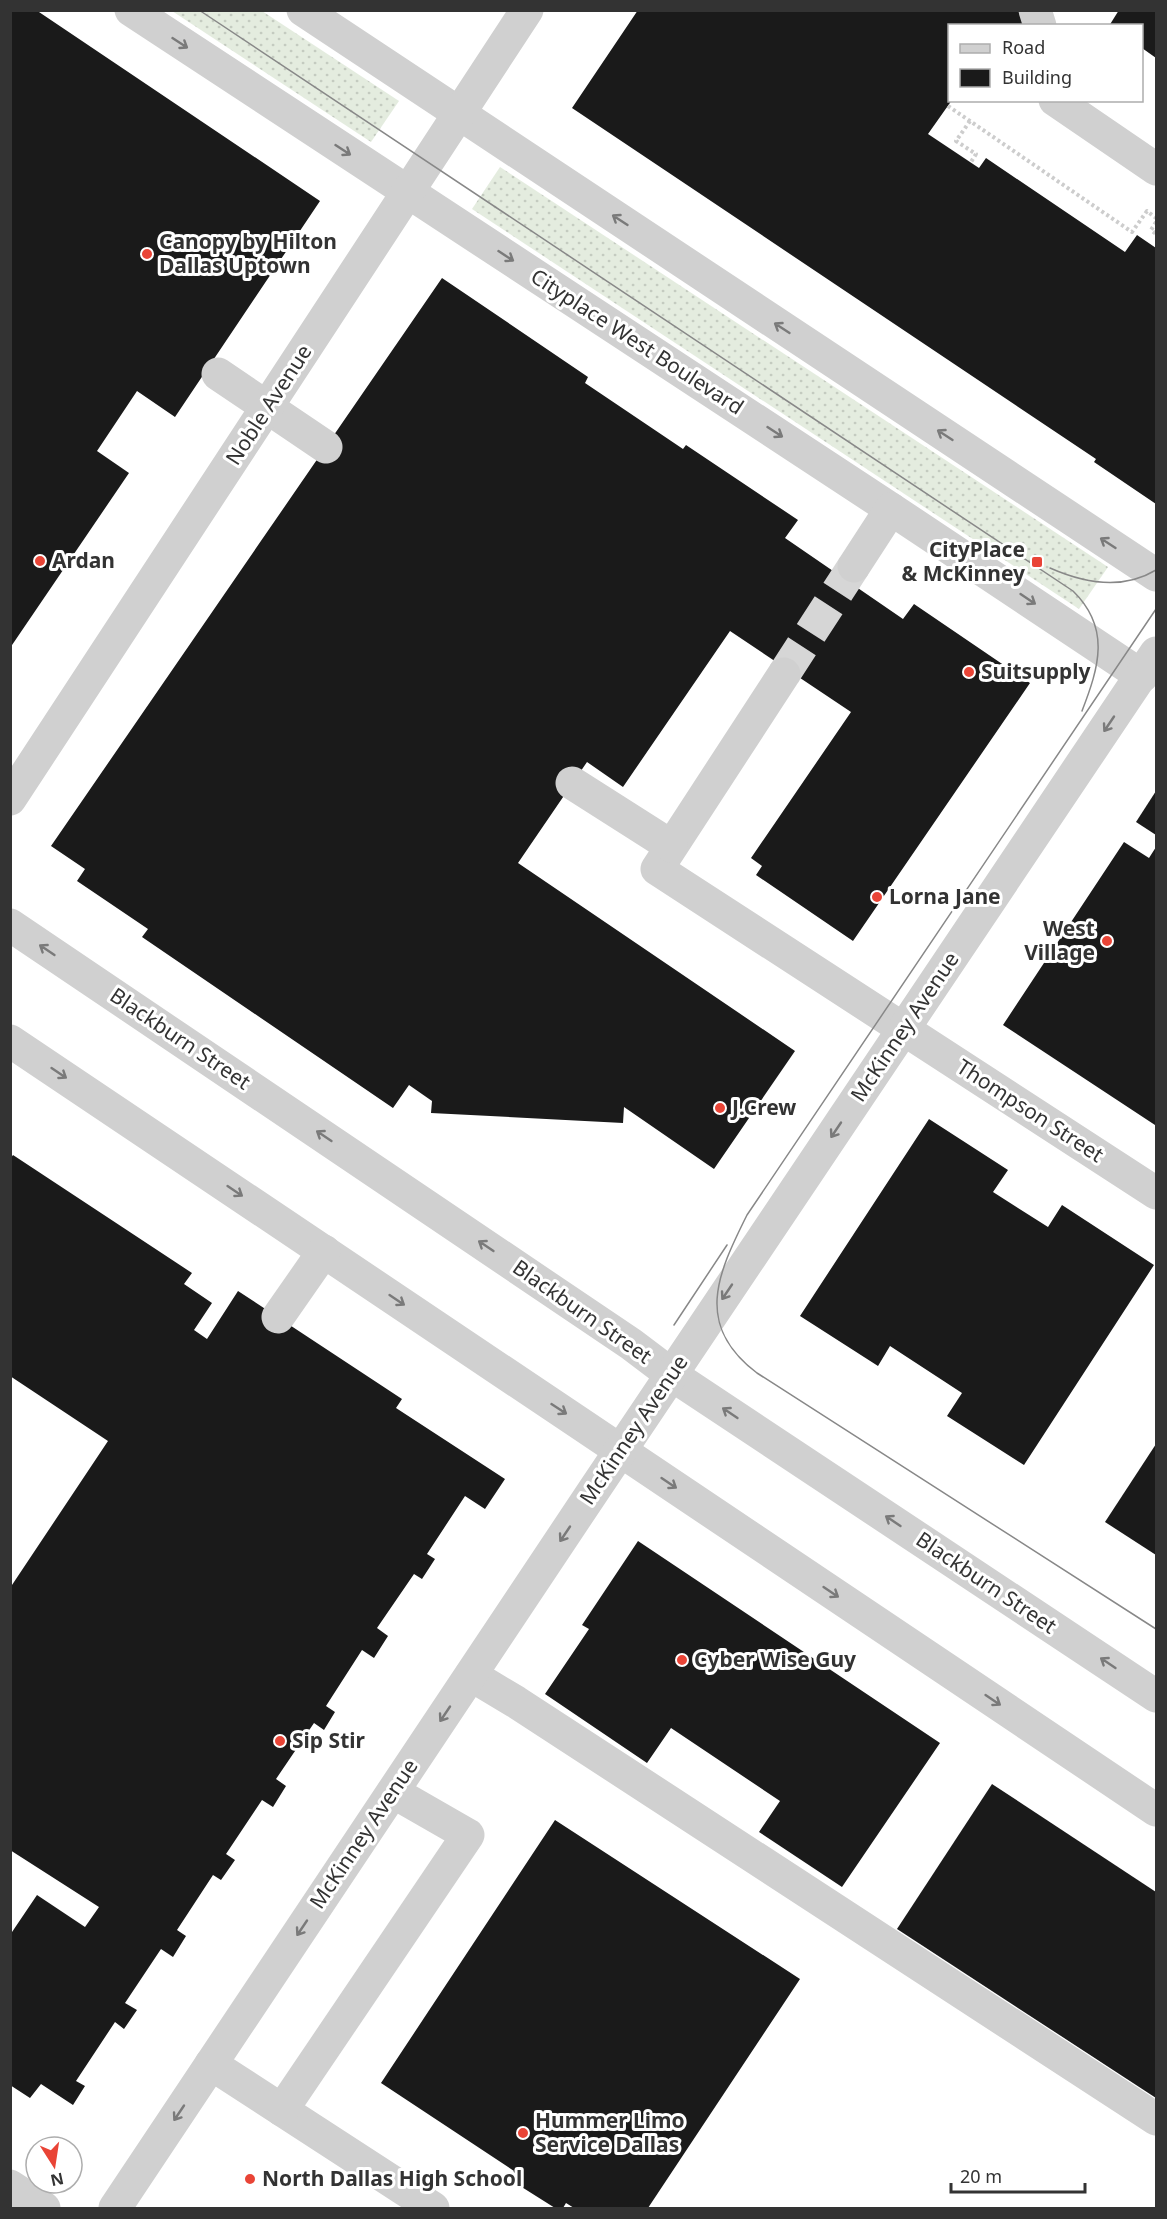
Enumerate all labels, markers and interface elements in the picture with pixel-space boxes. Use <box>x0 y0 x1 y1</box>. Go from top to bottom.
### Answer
legend <box>948 24 1143 102</box>
text: Road <box>1002 35 1045 59</box>
one-way arrow <box>171 37 188 49</box>
text: Building <box>1002 65 1072 89</box>
one-way arrow <box>334 144 351 156</box>
one-way arrow <box>612 214 629 226</box>
place label: Canopy by Hilton Dallas Uptown <box>159 227 337 279</box>
marker: Canopy by Hilton Dallas Uptown <box>140 247 154 261</box>
one-way arrow <box>497 250 514 262</box>
street label: Cityplace West Boulevard <box>526 262 749 421</box>
one-way arrow <box>774 321 791 334</box>
street label: Noble Avenue <box>219 339 317 470</box>
one-way arrow <box>766 426 782 438</box>
one-way arrow <box>937 429 954 441</box>
place label: CityPlace & McKinney <box>902 535 1025 587</box>
one-way arrow <box>1100 537 1116 549</box>
place label: Ardan <box>52 546 115 574</box>
marker: Ardan <box>33 554 47 568</box>
marker: CityPlace & McKinney <box>1030 555 1044 569</box>
one-way arrow <box>1019 593 1035 605</box>
place label: Suitsupply <box>981 657 1091 685</box>
marker: Suitsupply <box>962 665 976 679</box>
one-way arrow <box>1103 715 1115 732</box>
place label: Lorna Jane <box>889 882 1001 910</box>
marker: Lorna Jane <box>870 890 884 904</box>
place label: West Village <box>1024 914 1095 966</box>
marker: West Village <box>1100 934 1114 948</box>
one-way arrow <box>39 943 56 955</box>
street label: McKinney Avenue <box>844 946 965 1107</box>
street label: Blackburn Street <box>105 981 257 1096</box>
street label: Thompson Street <box>952 1052 1110 1168</box>
one-way arrow <box>50 1067 67 1079</box>
place label: J.Crew <box>730 1093 796 1121</box>
marker: J.Crew <box>713 1101 727 1115</box>
one-way arrow <box>830 1121 842 1138</box>
one-way arrow <box>317 1130 333 1142</box>
one-way arrow <box>227 1185 243 1197</box>
one-way arrow <box>478 1240 494 1252</box>
street label: Blackburn Street <box>507 1253 658 1370</box>
one-way arrow <box>721 1283 733 1299</box>
one-way arrow <box>388 1294 405 1306</box>
street label: McKinney Avenue <box>573 1349 694 1510</box>
one-way arrow <box>550 1403 567 1415</box>
one-way arrow <box>722 1407 739 1419</box>
one-way arrow <box>660 1477 677 1489</box>
one-way arrow <box>885 1515 901 1527</box>
one-way arrow <box>559 1525 571 1542</box>
street label: Blackburn Street <box>911 1525 1063 1640</box>
one-way arrow <box>822 1586 839 1598</box>
place label: Cyber Wise Guy <box>694 1645 856 1673</box>
marker: Cyber Wise Guy <box>675 1653 689 1667</box>
one-way arrow <box>1100 1657 1117 1669</box>
one-way arrow <box>984 1695 1001 1707</box>
one-way arrow <box>439 1705 451 1721</box>
place label: Sip Stir <box>292 1726 366 1754</box>
marker: Sip Stir <box>273 1734 287 1748</box>
street label: McKinney Avenue <box>303 1753 424 1914</box>
one-way arrow <box>296 1919 308 1936</box>
one-way arrow <box>173 2104 185 2120</box>
place label: Hummer Limo Service Dallas <box>535 2106 685 2158</box>
marker: Hummer Limo Service Dallas <box>516 2126 530 2140</box>
north arrow <box>24 2135 84 2195</box>
scale bar <box>951 2156 1084 2194</box>
place label: North Dallas High School <box>262 2164 522 2192</box>
text: 20 m <box>960 2164 1002 2188</box>
text: N <box>48 2168 66 2192</box>
marker: North Dallas High School <box>243 2172 257 2186</box>

